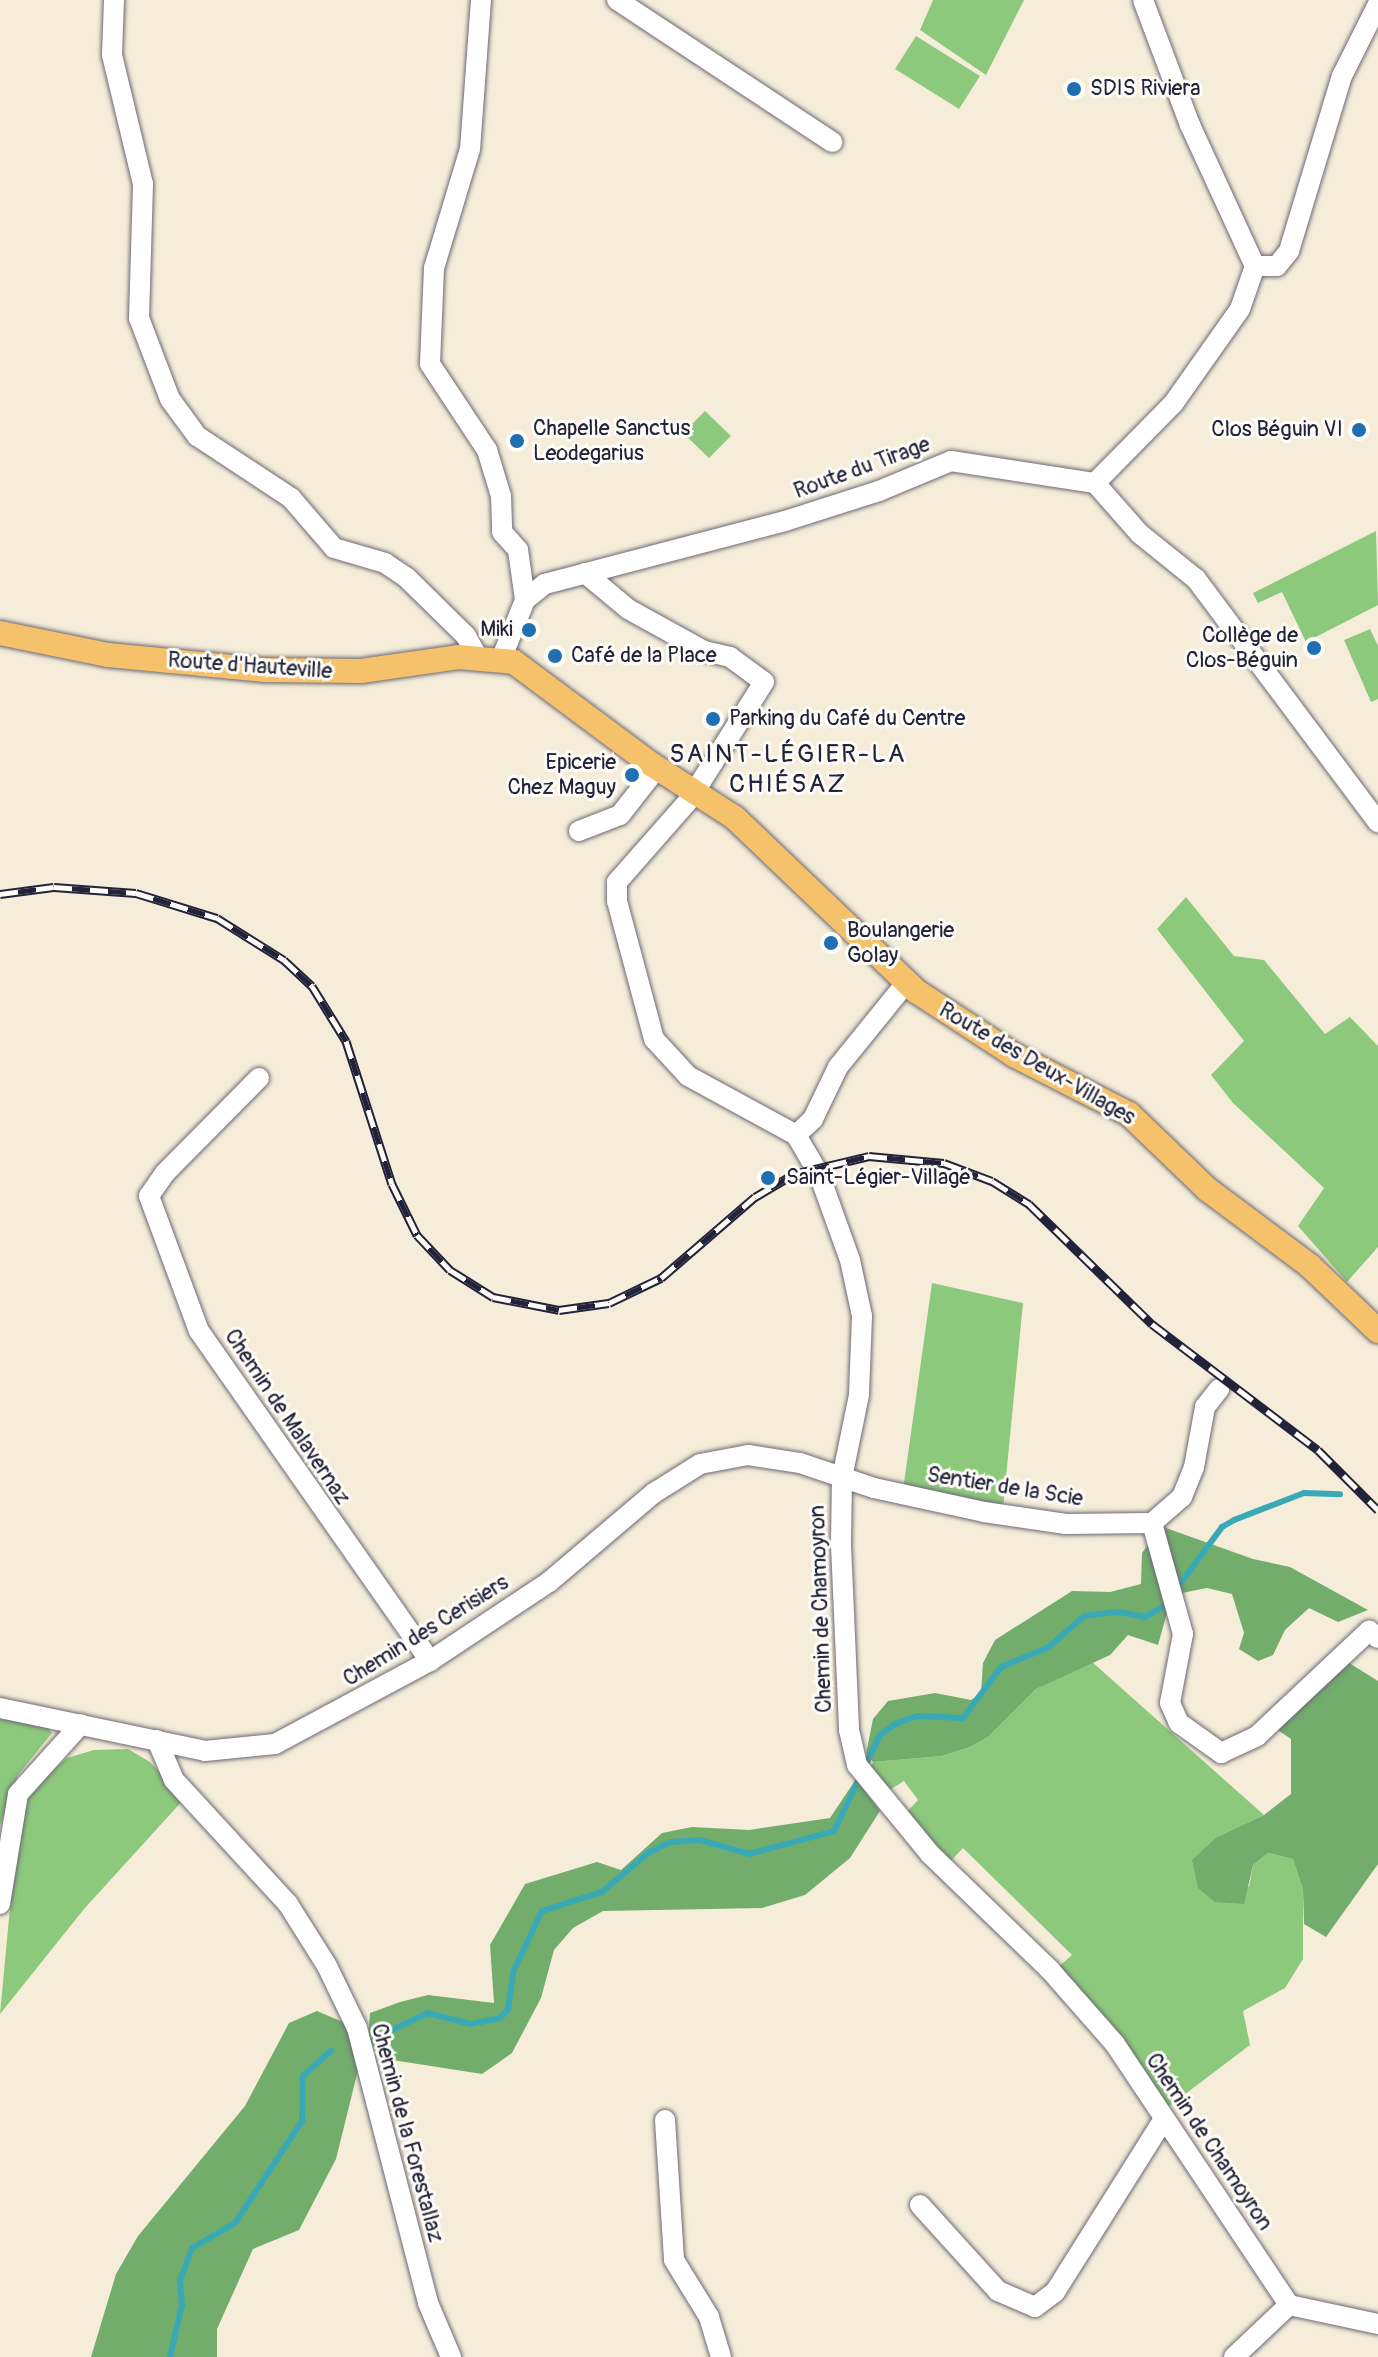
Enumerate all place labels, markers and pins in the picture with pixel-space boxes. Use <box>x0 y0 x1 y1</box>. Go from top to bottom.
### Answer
place label: SDIS Riviera <box>1090 76 1200 102</box>
marker: SDIS Riviera <box>1065 80 1083 98</box>
place label: Chapelle Sanctus Leodegarius <box>533 415 690 466</box>
place label: Clos Béguin VI <box>1211 417 1343 443</box>
marker: Clos Béguin VI <box>1350 421 1368 439</box>
marker: Chapelle Sanctus Leodegarius <box>508 432 526 450</box>
place label: Miki <box>480 617 513 643</box>
marker: Miki <box>520 621 538 639</box>
place label: Collège de Clos-Béguin <box>1186 622 1298 674</box>
marker: Collège de Clos-Béguin <box>1305 639 1323 657</box>
place label: Café de la Place <box>571 643 717 669</box>
marker: Café de la Place <box>546 647 564 665</box>
place label: Parking du Café du Centre <box>729 706 965 732</box>
marker: Parking du Café du Centre <box>704 710 722 728</box>
place label: Epicerie Chez Maguy <box>507 749 616 800</box>
marker: Epicerie Chez Maguy <box>623 766 641 784</box>
place label: Boulangerie Golay <box>847 917 954 968</box>
marker: Boulangerie Golay <box>822 934 840 952</box>
place label: Saint-Légier-Village <box>786 1165 970 1191</box>
marker: Saint-Légier-Village <box>757 1167 779 1189</box>

